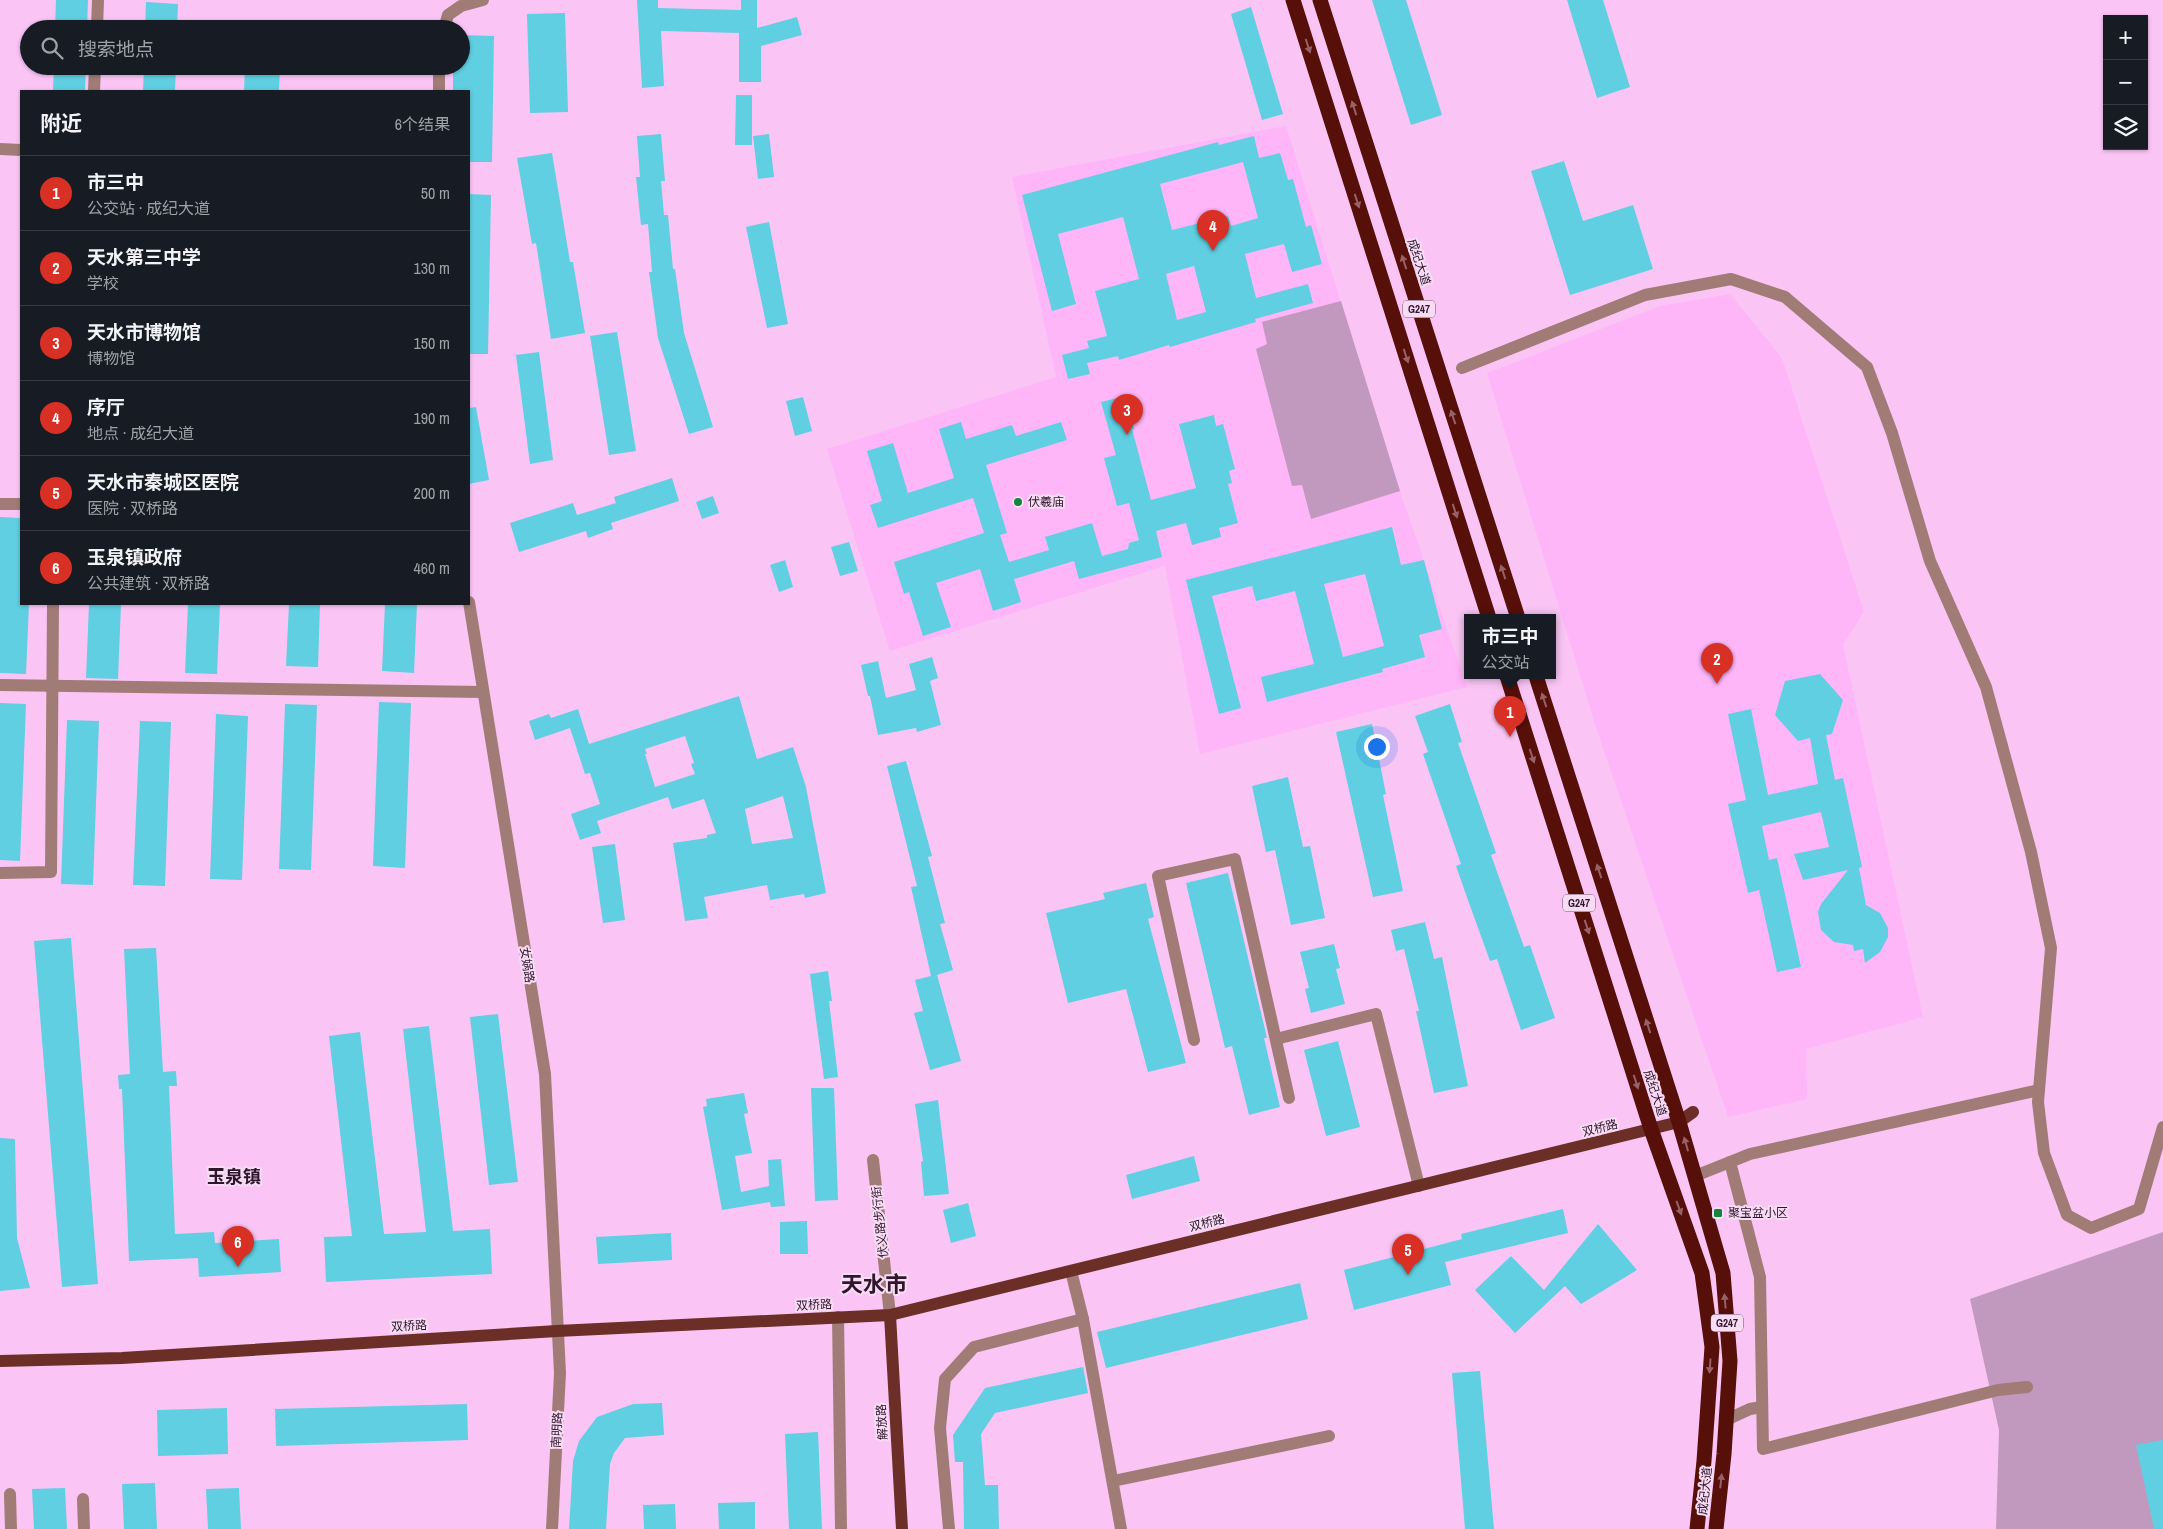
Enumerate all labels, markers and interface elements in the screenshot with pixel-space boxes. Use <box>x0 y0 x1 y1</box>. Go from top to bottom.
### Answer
map controls <box>2103 15 2148 150</box>
button: + <box>2103 15 2148 60</box>
search box <box>20 20 470 75</box>
icon: search <box>38 34 66 62</box>
text: 搜索地点 <box>78 36 154 62</box>
one-way arrow <box>1304 39 1312 54</box>
button: − <box>2103 60 2148 105</box>
one-way arrow <box>1350 100 1358 115</box>
button: layers <box>2103 105 2148 150</box>
text: 附近 <box>40 109 82 138</box>
text: 6个结果 <box>395 113 450 135</box>
text: 市三中 <box>87 169 144 195</box>
text: 1 <box>52 182 60 204</box>
text: 50 m <box>421 182 450 204</box>
one-way arrow <box>1354 194 1361 209</box>
text: 公交站 · 成纪大道 <box>87 197 210 219</box>
pin: 4 <box>1197 210 1229 251</box>
street label: 成纪大道 <box>1404 237 1434 287</box>
text: 天水第三中学 <box>87 244 201 270</box>
one-way arrow <box>1399 255 1407 270</box>
text: 2 <box>52 257 60 279</box>
text: 130 m <box>414 257 450 279</box>
text: 学校 <box>87 272 119 294</box>
road number: G247 <box>1403 300 1435 318</box>
text: 天水市博物馆 <box>87 319 201 345</box>
text: 3 <box>52 332 60 354</box>
text: 150 m <box>414 332 450 354</box>
text: 博物馆 <box>87 347 135 369</box>
one-way arrow <box>1403 349 1410 364</box>
text: 序厅 <box>87 394 125 420</box>
pin: 3 <box>1111 394 1143 435</box>
text: 4 <box>52 407 60 429</box>
text: 190 m <box>414 407 450 429</box>
one-way arrow <box>1449 409 1457 424</box>
text: 地点 · 成纪大道 <box>87 422 194 444</box>
text: 天水市秦城区医院 <box>87 469 239 495</box>
text: 5 <box>52 482 60 504</box>
text: 200 m <box>414 482 450 504</box>
place label: 伏羲庙 <box>1028 494 1064 510</box>
marker: 伏羲庙 <box>1012 496 1024 508</box>
text: 医院 · 双桥路 <box>87 497 178 519</box>
one-way arrow <box>1452 504 1459 519</box>
text: 玉泉镇政府 <box>87 544 182 570</box>
text: 6 <box>52 557 60 579</box>
text: 460 m <box>414 557 450 579</box>
one-way arrow <box>1499 564 1506 579</box>
text: 公共建筑 · 双桥路 <box>87 572 210 594</box>
popup <box>1464 614 1556 679</box>
text: 市三中 <box>1481 623 1539 649</box>
pin: 2 <box>1701 643 1733 684</box>
text: 公交站 <box>1481 651 1530 673</box>
one-way arrow <box>1540 692 1548 707</box>
pin: 1 <box>1494 696 1526 737</box>
your location <box>1364 734 1390 760</box>
one-way arrow <box>1529 748 1537 763</box>
one-way arrow <box>1594 864 1602 879</box>
road number: G247 <box>1563 894 1595 911</box>
one-way arrow <box>1583 920 1591 935</box>
street label: 女娲路 <box>516 946 538 984</box>
one-way arrow <box>1644 1018 1652 1033</box>
street label: 成纪大道 <box>1640 1068 1670 1118</box>
one-way arrow <box>1632 1075 1640 1090</box>
street label: 双桥路 <box>1581 1116 1619 1140</box>
one-way arrow <box>1681 1136 1689 1151</box>
district label: 玉泉镇 <box>207 1164 261 1189</box>
street label: 伏义路步行街 <box>868 1185 892 1259</box>
one-way arrow <box>1675 1201 1683 1216</box>
place label: 聚宝盆小区 <box>1728 1205 1788 1221</box>
marker: 聚宝盆小区 <box>1712 1207 1724 1219</box>
street label: 双桥路 <box>1188 1211 1226 1235</box>
pin: 6 <box>222 1226 254 1267</box>
pin: 5 <box>1392 1234 1424 1275</box>
district label: 天水市 <box>841 1269 907 1299</box>
one-way arrow <box>1721 1293 1729 1309</box>
street label: 双桥路 <box>796 1296 832 1314</box>
road number: G247 <box>1711 1315 1743 1332</box>
street label: 双桥路 <box>391 1317 427 1335</box>
one-way arrow <box>1706 1358 1714 1374</box>
street label: 解放路 <box>873 1404 891 1440</box>
street label: 南明路 <box>548 1412 566 1448</box>
street label: 成纪大道 <box>1695 1466 1715 1516</box>
one-way arrow <box>1717 1472 1725 1488</box>

